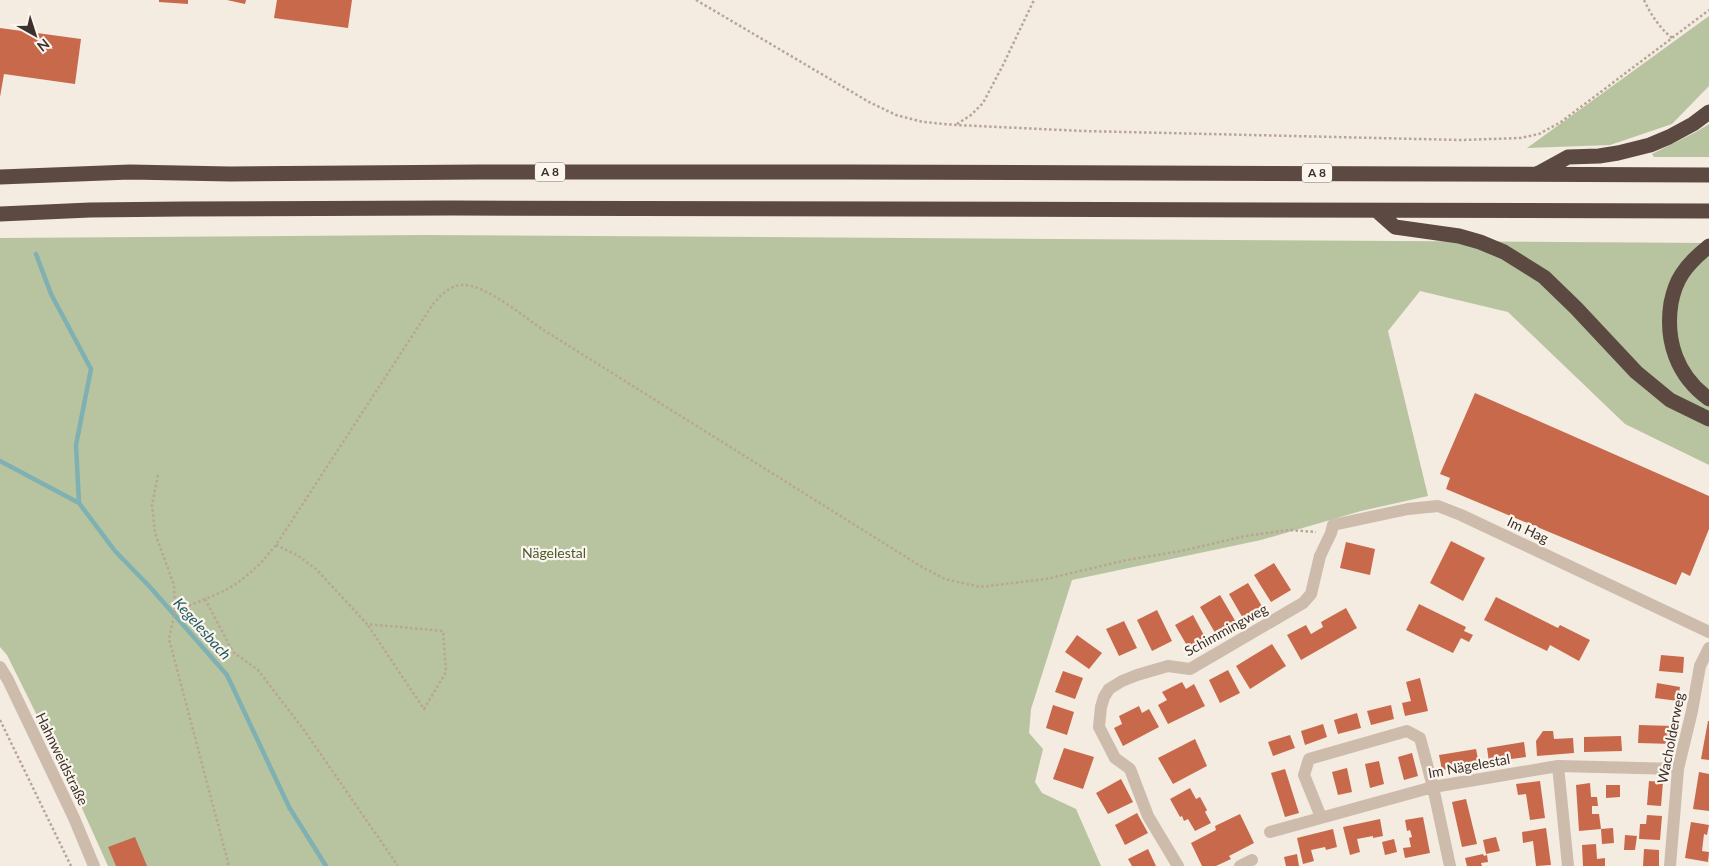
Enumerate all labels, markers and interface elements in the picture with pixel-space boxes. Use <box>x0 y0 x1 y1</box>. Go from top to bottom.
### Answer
north arrow <box>10 10 60 60</box>
text: N <box>34 35 53 55</box>
road number: A 8 <box>535 162 565 182</box>
road number: A 8 <box>1302 164 1332 182</box>
street label: Im Hag <box>1505 513 1552 546</box>
park label: Nägelestal <box>522 544 586 561</box>
water label: Kegelesbach <box>170 594 235 663</box>
street label: Schimmingweg <box>1181 600 1270 659</box>
street label: Wacholderweg <box>1653 691 1688 785</box>
street label: Hahnweidstraße <box>33 710 92 808</box>
street label: Im Nägelestal <box>1427 750 1511 781</box>

